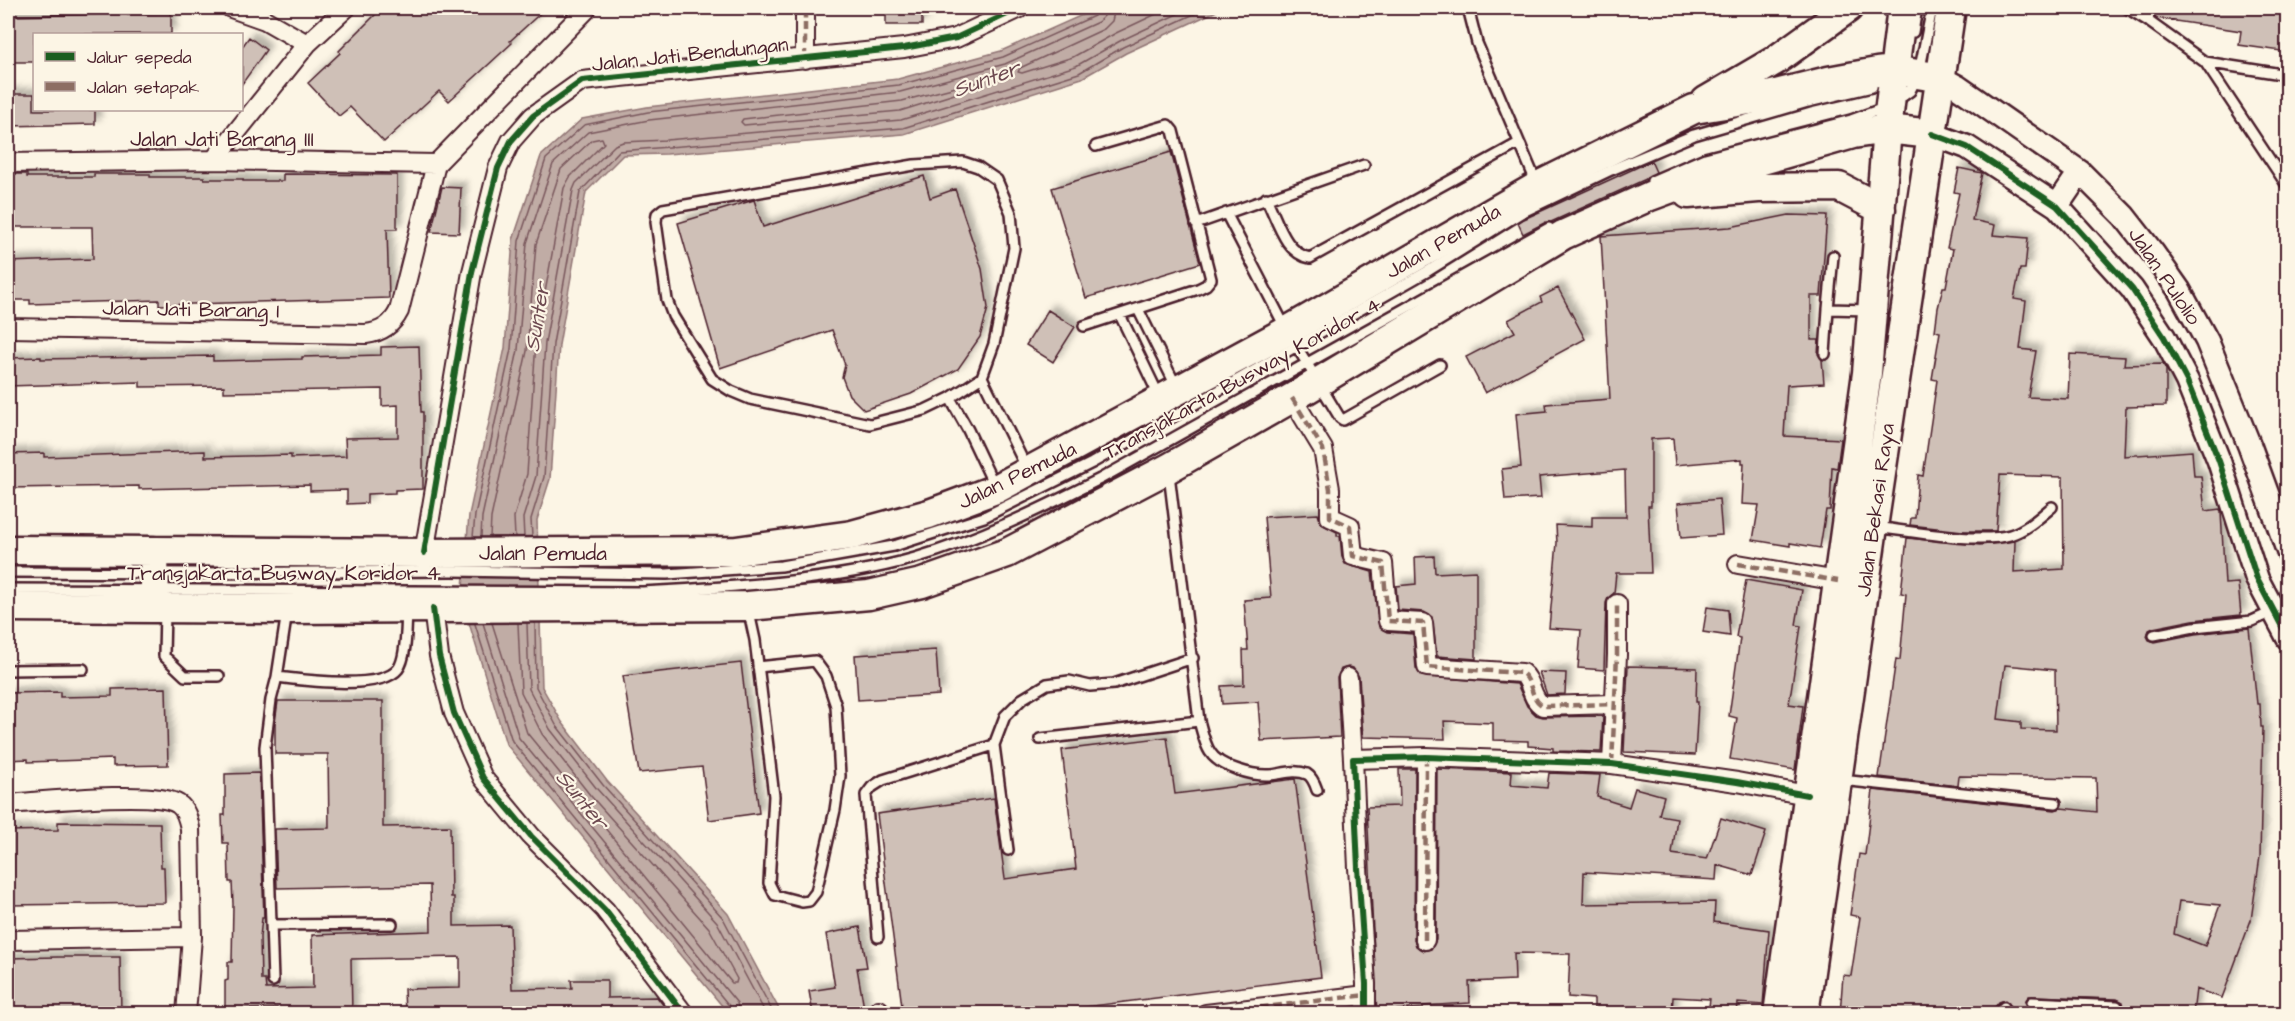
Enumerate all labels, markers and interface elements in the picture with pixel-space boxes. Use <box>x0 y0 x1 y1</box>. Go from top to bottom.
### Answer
street label: Jalan Jati Bendungan <box>590 30 790 81</box>
legend <box>33 33 243 111</box>
text: Jalur sepeda <box>87 45 192 70</box>
water label: Sunter <box>949 52 1027 106</box>
text: Jalan setapak <box>87 75 199 100</box>
street label: Jalan Jati Barang III <box>130 125 314 156</box>
street label: Jalan Pemuda <box>1381 197 1506 286</box>
street label: Jalan Pulolio <box>2121 222 2208 331</box>
water label: Sunter <box>517 278 559 354</box>
street label: Transjakarta Busway Koridor 4 <box>1098 290 1387 469</box>
street label: Jalan Jati Barang I <box>102 293 280 328</box>
street label: Jalan Bekasi Raya <box>1849 421 1904 599</box>
street label: Jalan Pemuda <box>953 434 1081 517</box>
street label: Jalan Pemuda <box>479 539 607 568</box>
street label: Transjakarta Busway Koridor 4 <box>127 559 441 590</box>
water label: Sunter <box>548 763 617 839</box>

